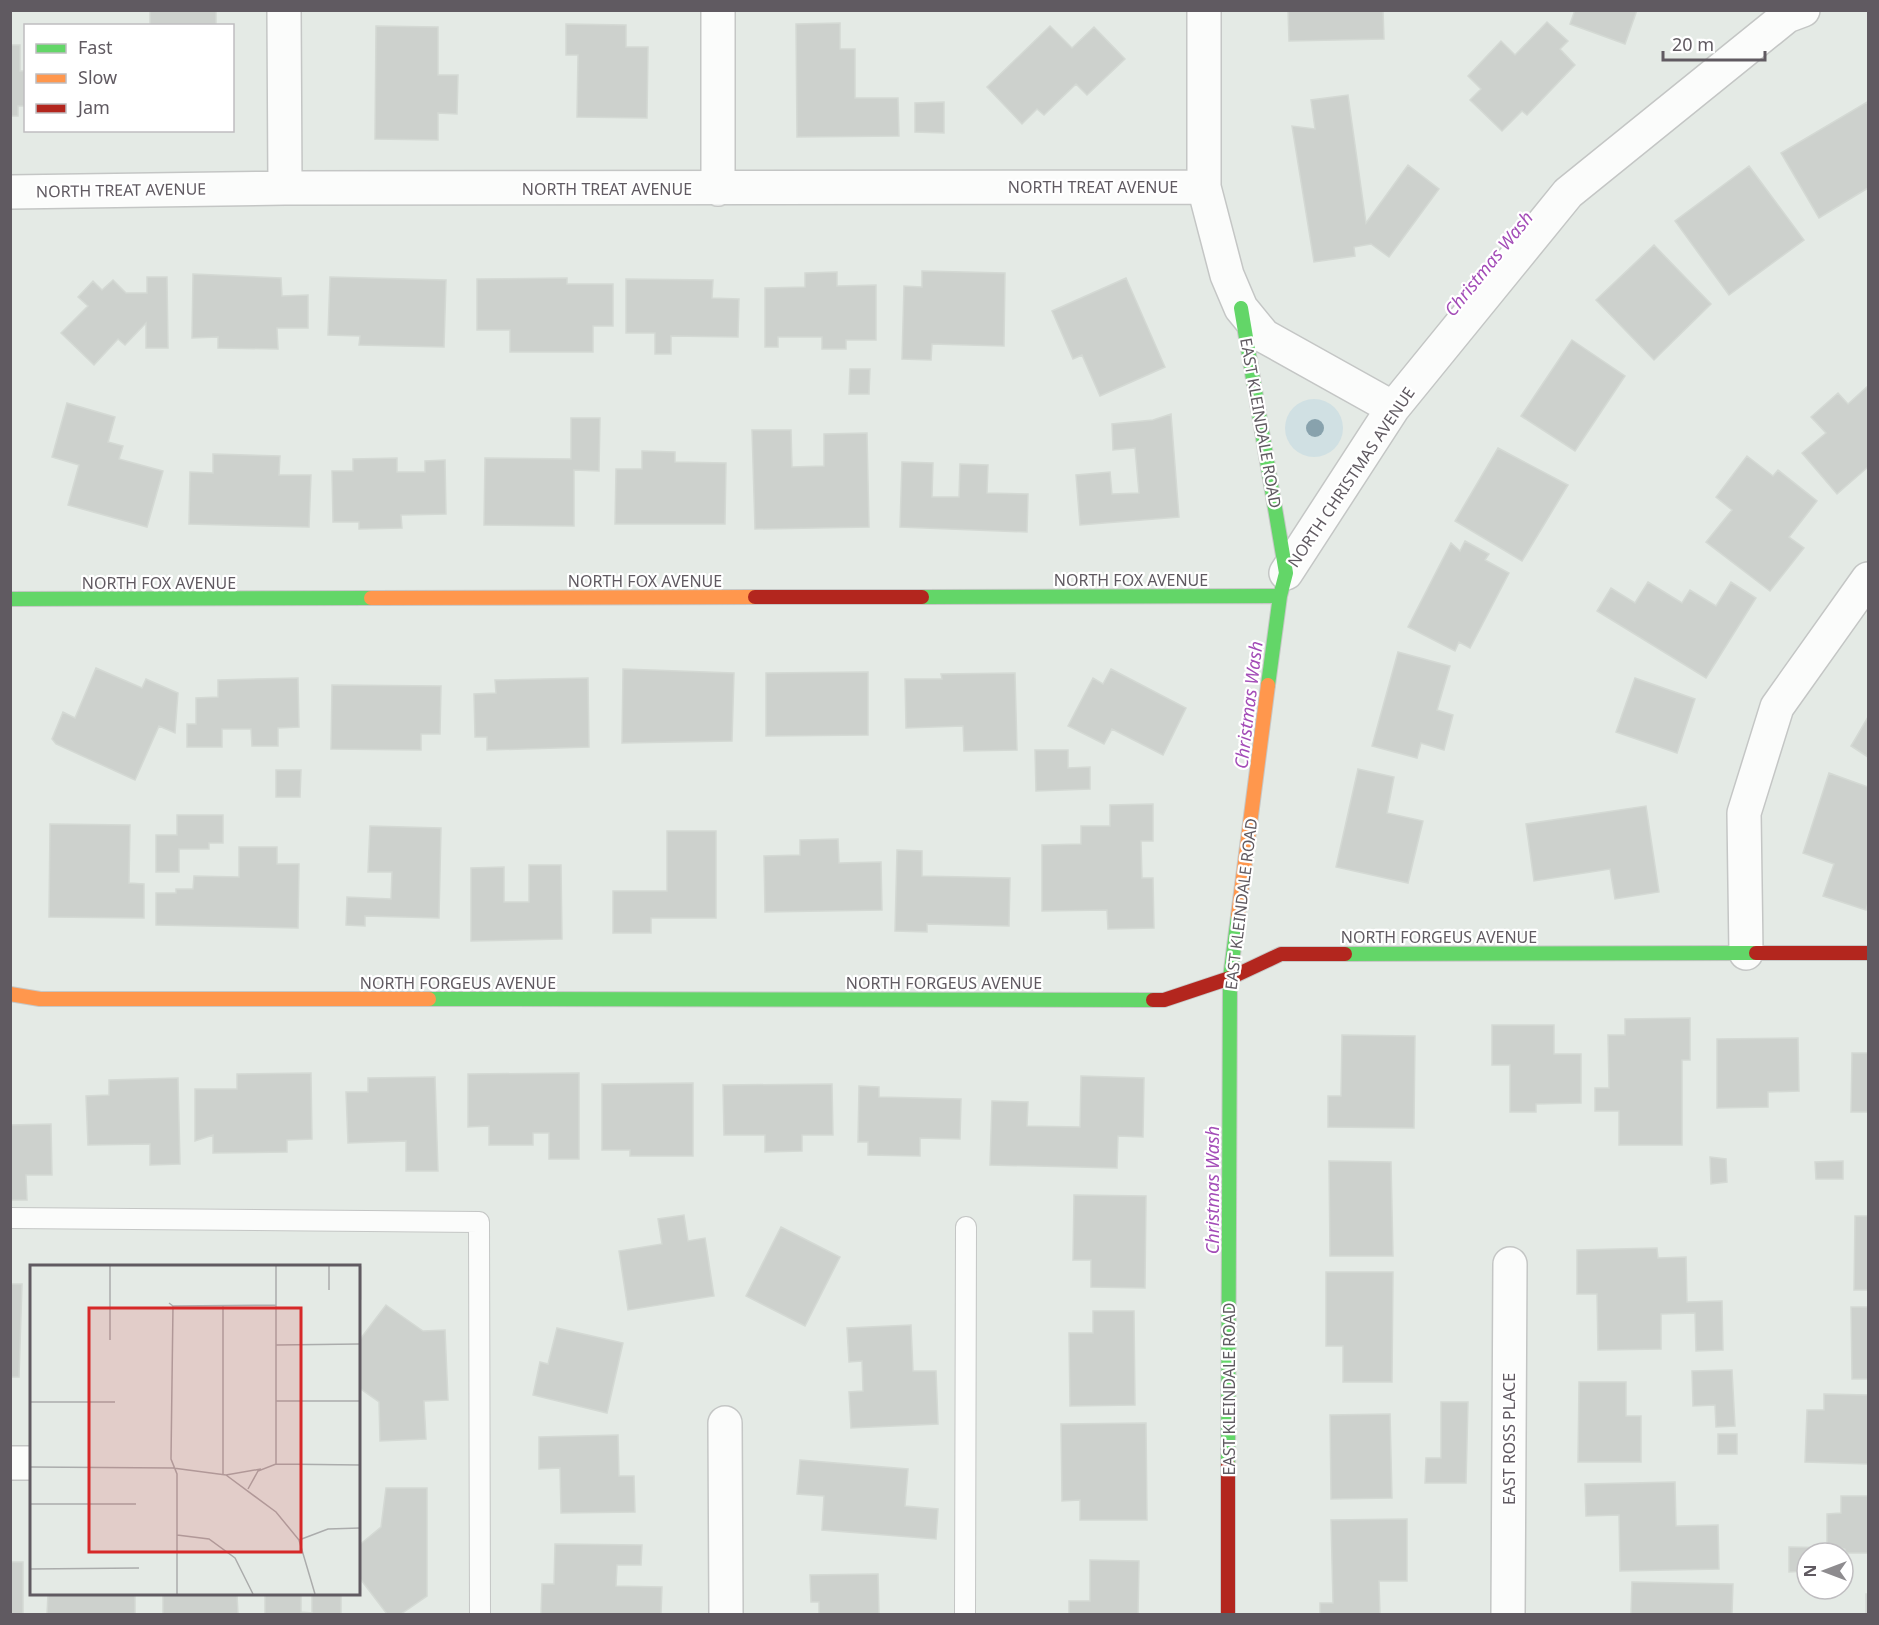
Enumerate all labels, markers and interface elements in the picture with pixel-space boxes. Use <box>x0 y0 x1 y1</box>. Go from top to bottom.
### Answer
legend <box>24 24 234 132</box>
scale bar <box>1663 24 1765 62</box>
text: 20 m <box>1672 32 1714 56</box>
text: Fast <box>78 35 113 59</box>
text: Slow <box>78 65 117 89</box>
text: Jam <box>76 95 110 119</box>
street label: NORTH TREAT AVENUE <box>1008 176 1178 198</box>
street label: NORTH TREAT AVENUE <box>36 178 206 202</box>
street label: NORTH TREAT AVENUE <box>522 178 692 200</box>
water label: Christmas Wash <box>1438 206 1538 321</box>
street label: EAST KLEINDALE ROAD <box>1235 336 1287 510</box>
street label: NORTH CHRISTMAS AVENUE <box>1282 383 1420 571</box>
street label: NORTH FOX AVENUE <box>1054 569 1208 591</box>
street label: NORTH FOX AVENUE <box>568 570 722 592</box>
street label: NORTH FOX AVENUE <box>82 572 236 594</box>
water label: Christmas Wash <box>1228 640 1268 770</box>
street label: EAST KLEINDALE ROAD <box>1220 817 1262 991</box>
street label: NORTH FORGEUS AVENUE <box>1341 926 1537 948</box>
street label: NORTH FORGEUS AVENUE <box>360 972 556 994</box>
street label: NORTH FORGEUS AVENUE <box>846 972 1042 994</box>
water label: Christmas Wash <box>1200 1126 1224 1254</box>
inset map <box>30 1265 360 1595</box>
street label: EAST KLEINDALE ROAD <box>1218 1303 1240 1475</box>
street label: EAST ROSS PLACE <box>1498 1373 1520 1505</box>
north arrow <box>1795 1541 1855 1601</box>
text: N <box>1799 1564 1821 1578</box>

